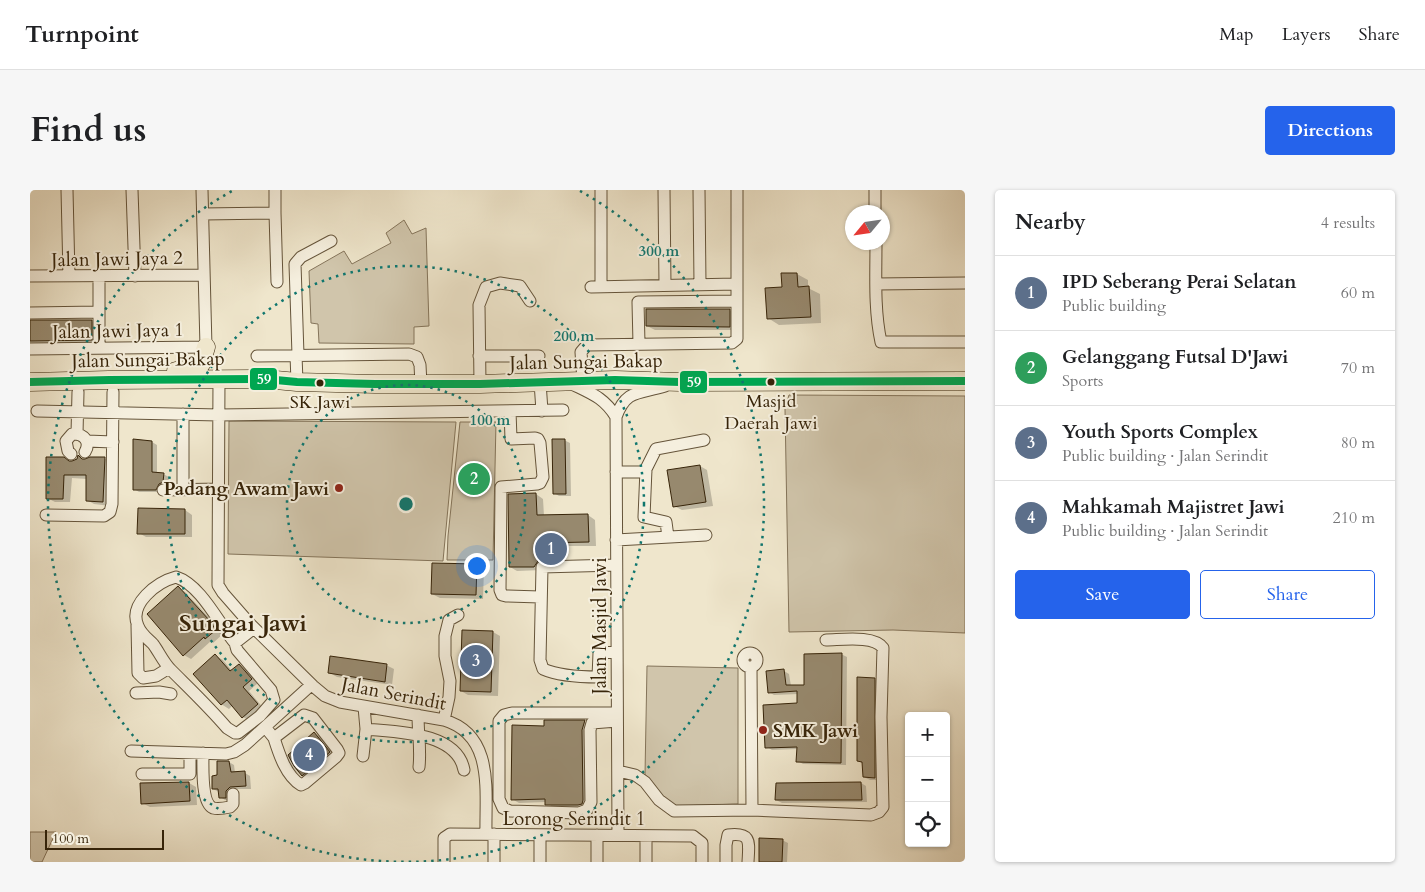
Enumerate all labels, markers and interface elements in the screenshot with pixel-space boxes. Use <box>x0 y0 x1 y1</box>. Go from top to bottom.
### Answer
text: Turnpoint <box>25 18 139 51</box>
text: Map <box>1219 22 1254 47</box>
text: Layers <box>1282 22 1331 47</box>
text: Share <box>1359 22 1400 47</box>
text: Find us <box>30 106 146 154</box>
button: Directions <box>1265 106 1395 155</box>
north arrow <box>845 205 890 250</box>
text: Nearby <box>1015 208 1086 237</box>
text: 4 results <box>1321 212 1375 234</box>
text: 300 m <box>639 241 680 261</box>
street label: Jalan Jawi Jaya 2 <box>48 245 183 273</box>
text: IPD Seberang Perai Selatan <box>1062 269 1297 295</box>
text: 1 <box>1027 282 1035 304</box>
text: 60 m <box>1341 282 1375 304</box>
text: Public building <box>1062 295 1166 317</box>
street label: Jalan Jawi Jaya 1 <box>49 317 184 345</box>
text: 200 m <box>554 326 595 346</box>
text: Gelanggang Futsal D'Jawi <box>1062 344 1288 370</box>
street label: Jalan Sungai Bakap <box>68 346 225 374</box>
street label: Jalan Sungai Bakap <box>506 348 663 376</box>
text: 2 <box>1027 357 1035 379</box>
text: 70 m <box>1341 357 1375 379</box>
line badge: 59 <box>249 367 278 391</box>
text: 59 <box>257 370 271 389</box>
line badge: 59 <box>679 370 708 394</box>
text: Sports <box>1062 370 1103 392</box>
text: 59 <box>687 373 701 392</box>
marker: Masjid Daerah Jawi <box>766 377 776 387</box>
marker: SK Jawi <box>315 378 325 388</box>
place label: Masjid Daerah Jawi <box>725 389 818 436</box>
place label: SK Jawi <box>290 390 350 415</box>
text: 100 m <box>470 410 511 430</box>
text: Youth Sports Complex <box>1062 419 1258 445</box>
text: 3 <box>1027 432 1035 454</box>
text: 80 m <box>1341 432 1375 454</box>
text: Public building · Jalan Serindit <box>1062 445 1268 467</box>
pin: 2 <box>458 460 490 498</box>
place label: Padang Awam Jawi <box>164 476 329 502</box>
marker: Padang Awam Jawi <box>333 482 345 494</box>
text: Mahkamah Majistret Jawi <box>1062 494 1285 520</box>
centre of rings <box>397 495 415 513</box>
text: 4 <box>1027 507 1035 529</box>
text: 210 m <box>1333 507 1375 529</box>
text: Public building · Jalan Serindit <box>1062 520 1268 542</box>
pin: 1 <box>535 530 567 568</box>
your location <box>464 553 490 579</box>
street label: Jalan Masjid Jawi <box>587 557 613 698</box>
button: Save <box>1015 570 1190 619</box>
button: Share <box>1200 570 1375 619</box>
district label: Sungai Jawi <box>179 607 307 640</box>
pin: 3 <box>460 642 492 680</box>
street label: Jalan Serindit <box>336 671 448 717</box>
map controls <box>905 712 950 847</box>
button: + <box>905 712 950 757</box>
place label: SMK Jawi <box>773 718 858 744</box>
marker: SMK Jawi <box>757 724 769 736</box>
pin: 4 <box>293 736 325 774</box>
button: − <box>905 757 950 802</box>
button: locate <box>905 802 950 847</box>
street label: Lorong Serindit 1 <box>502 806 646 832</box>
scale bar <box>45 827 164 850</box>
text: 100 m <box>52 829 89 848</box>

